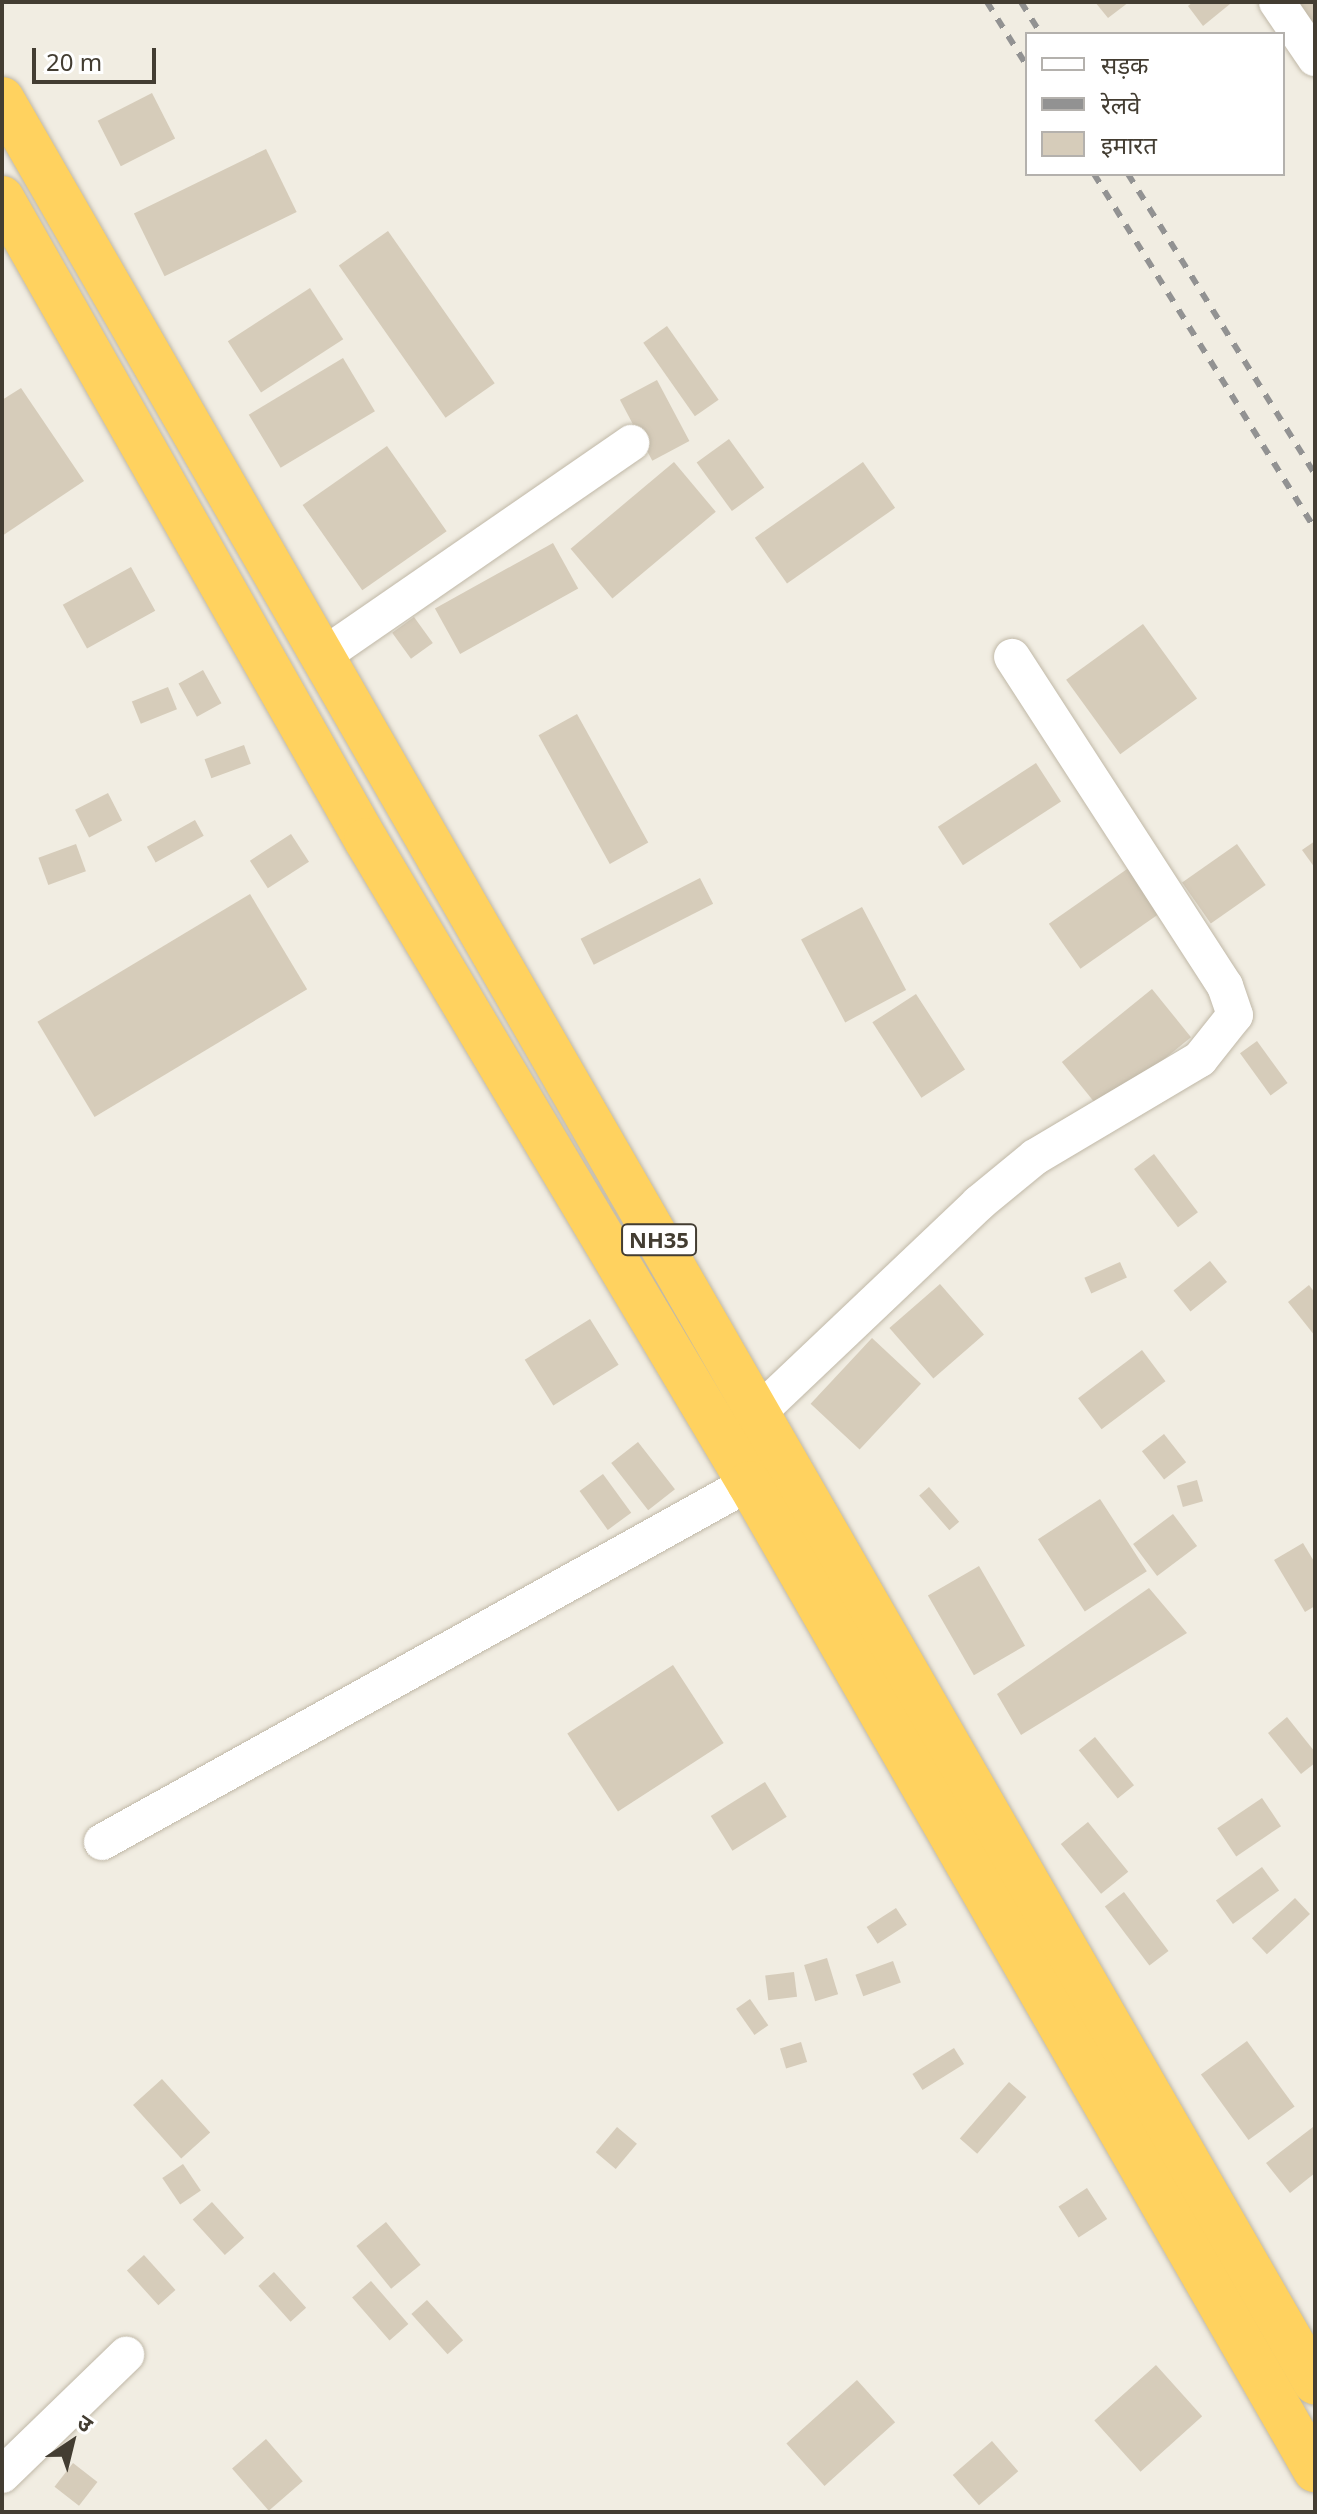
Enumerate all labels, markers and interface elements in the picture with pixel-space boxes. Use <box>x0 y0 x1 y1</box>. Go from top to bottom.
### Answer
scale bar <box>36 32 160 82</box>
legend <box>1025 32 1285 176</box>
text: 20 m <box>46 45 102 78</box>
text: सड़क <box>1101 48 1149 81</box>
text: रेलवे <box>1101 88 1140 121</box>
text: इमारत <box>1101 128 1157 161</box>
road number: NH35 <box>621 1222 697 1258</box>
north arrow <box>32 2402 112 2482</box>
text: उ <box>72 2406 100 2438</box>

